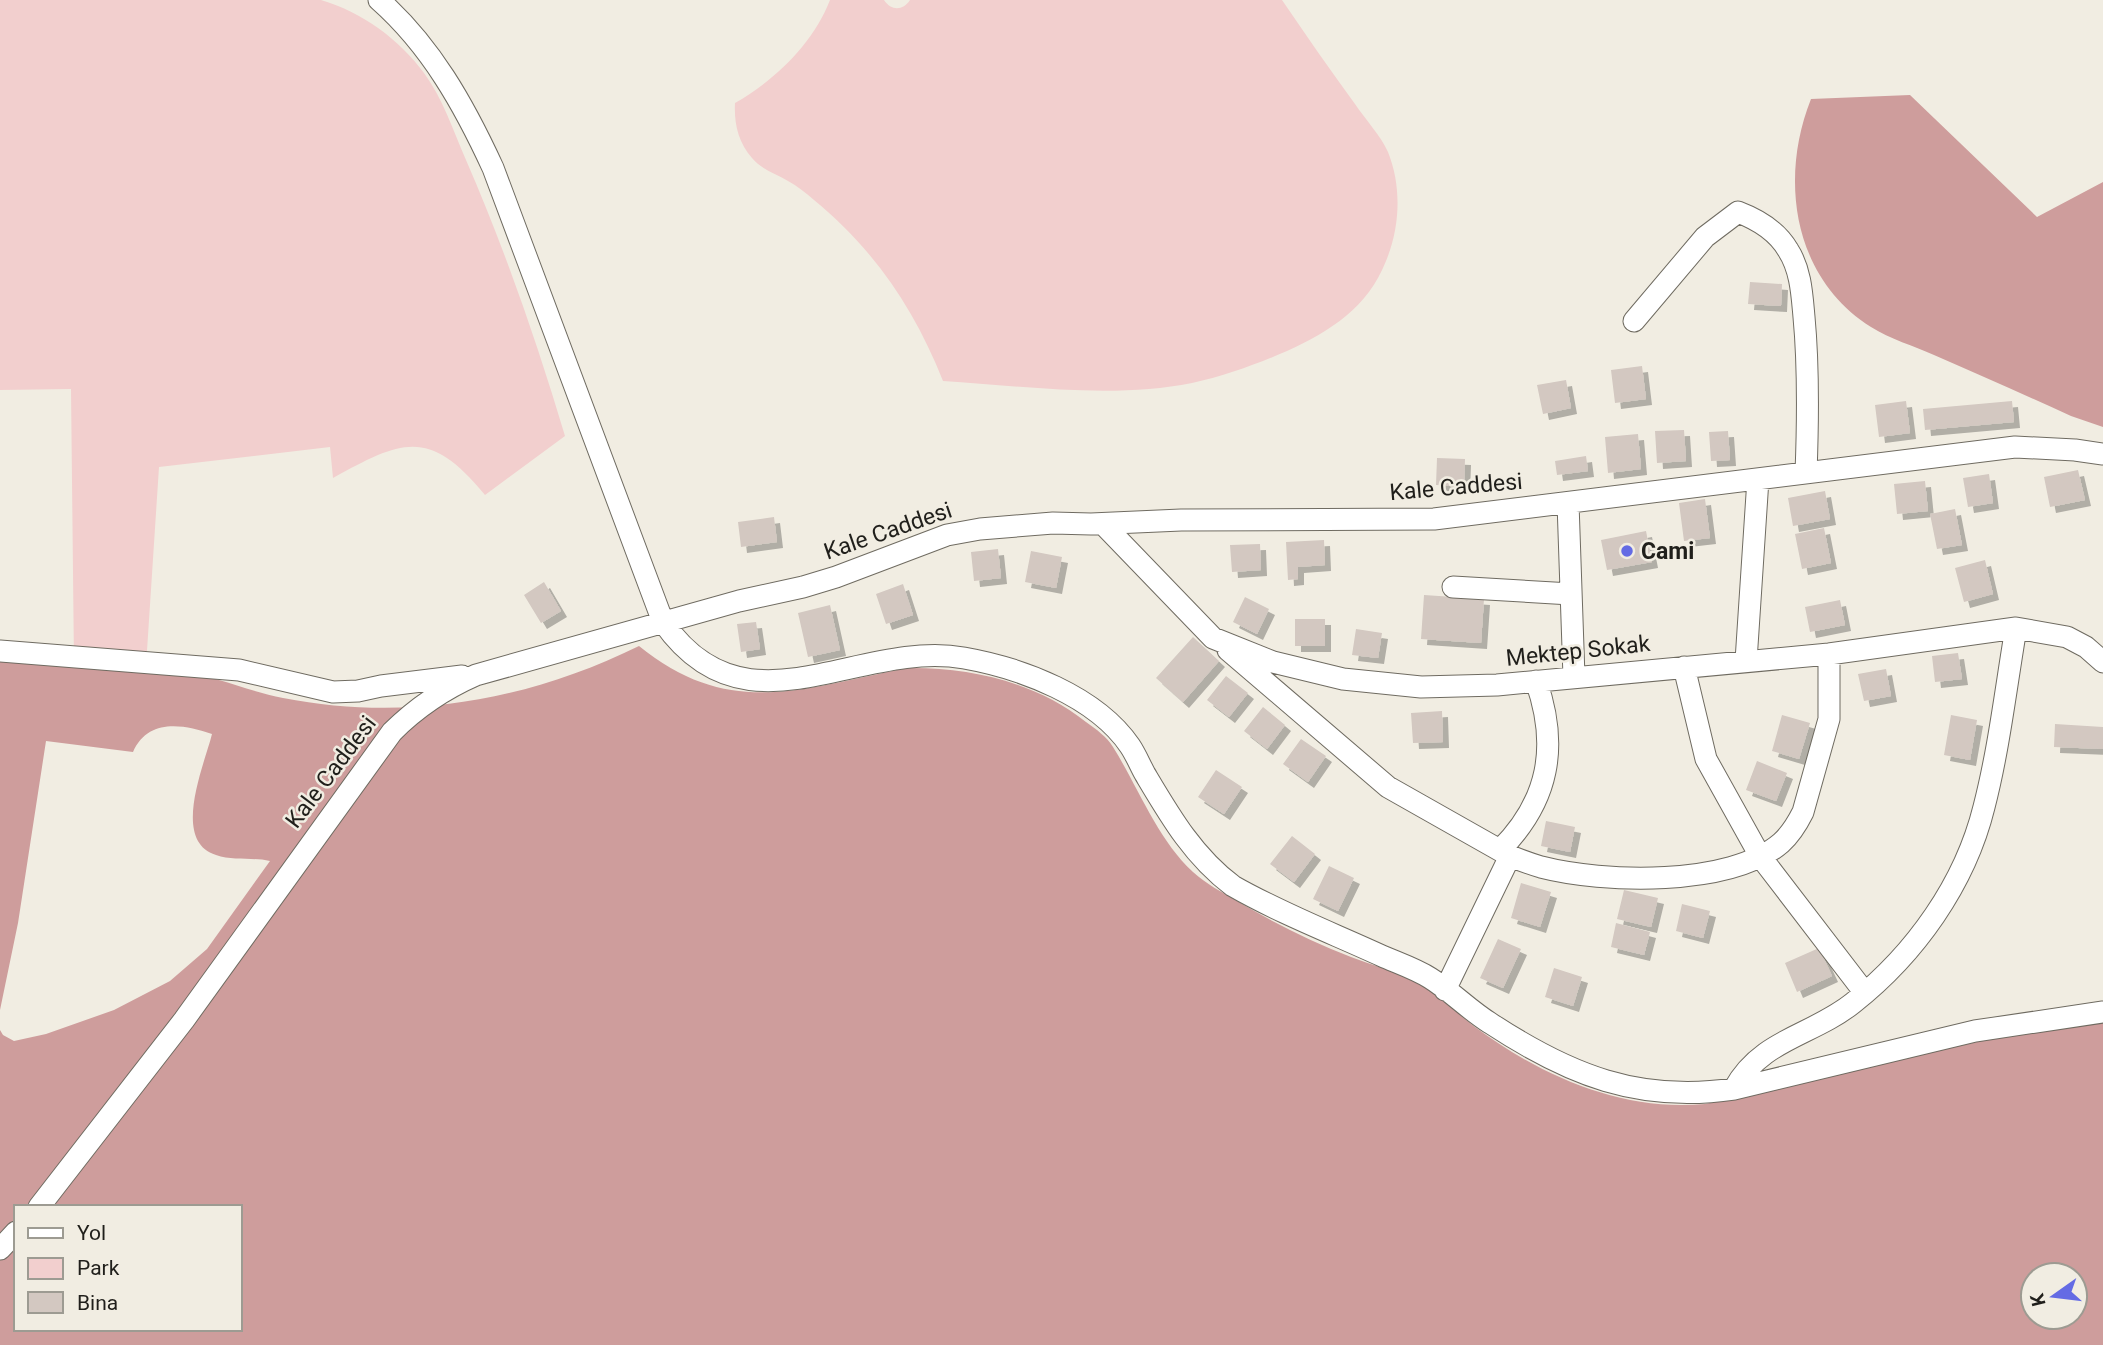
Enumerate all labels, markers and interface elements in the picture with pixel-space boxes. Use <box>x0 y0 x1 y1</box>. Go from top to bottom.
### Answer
street label: Kale Caddesi <box>1388 468 1524 506</box>
street label: Kale Caddesi <box>820 496 956 566</box>
place label: Cami <box>1641 538 1694 565</box>
marker: Cami <box>1619 543 1635 559</box>
street label: Mektep Sokak <box>1505 630 1652 672</box>
street label: Kale Caddesi <box>280 711 382 833</box>
legend <box>14 1205 242 1331</box>
text: Yol <box>77 1221 106 1245</box>
text: Park <box>77 1256 120 1280</box>
north arrow <box>2019 1261 2089 1331</box>
text: K <box>2025 1290 2051 1309</box>
text: Bina <box>77 1291 118 1315</box>

